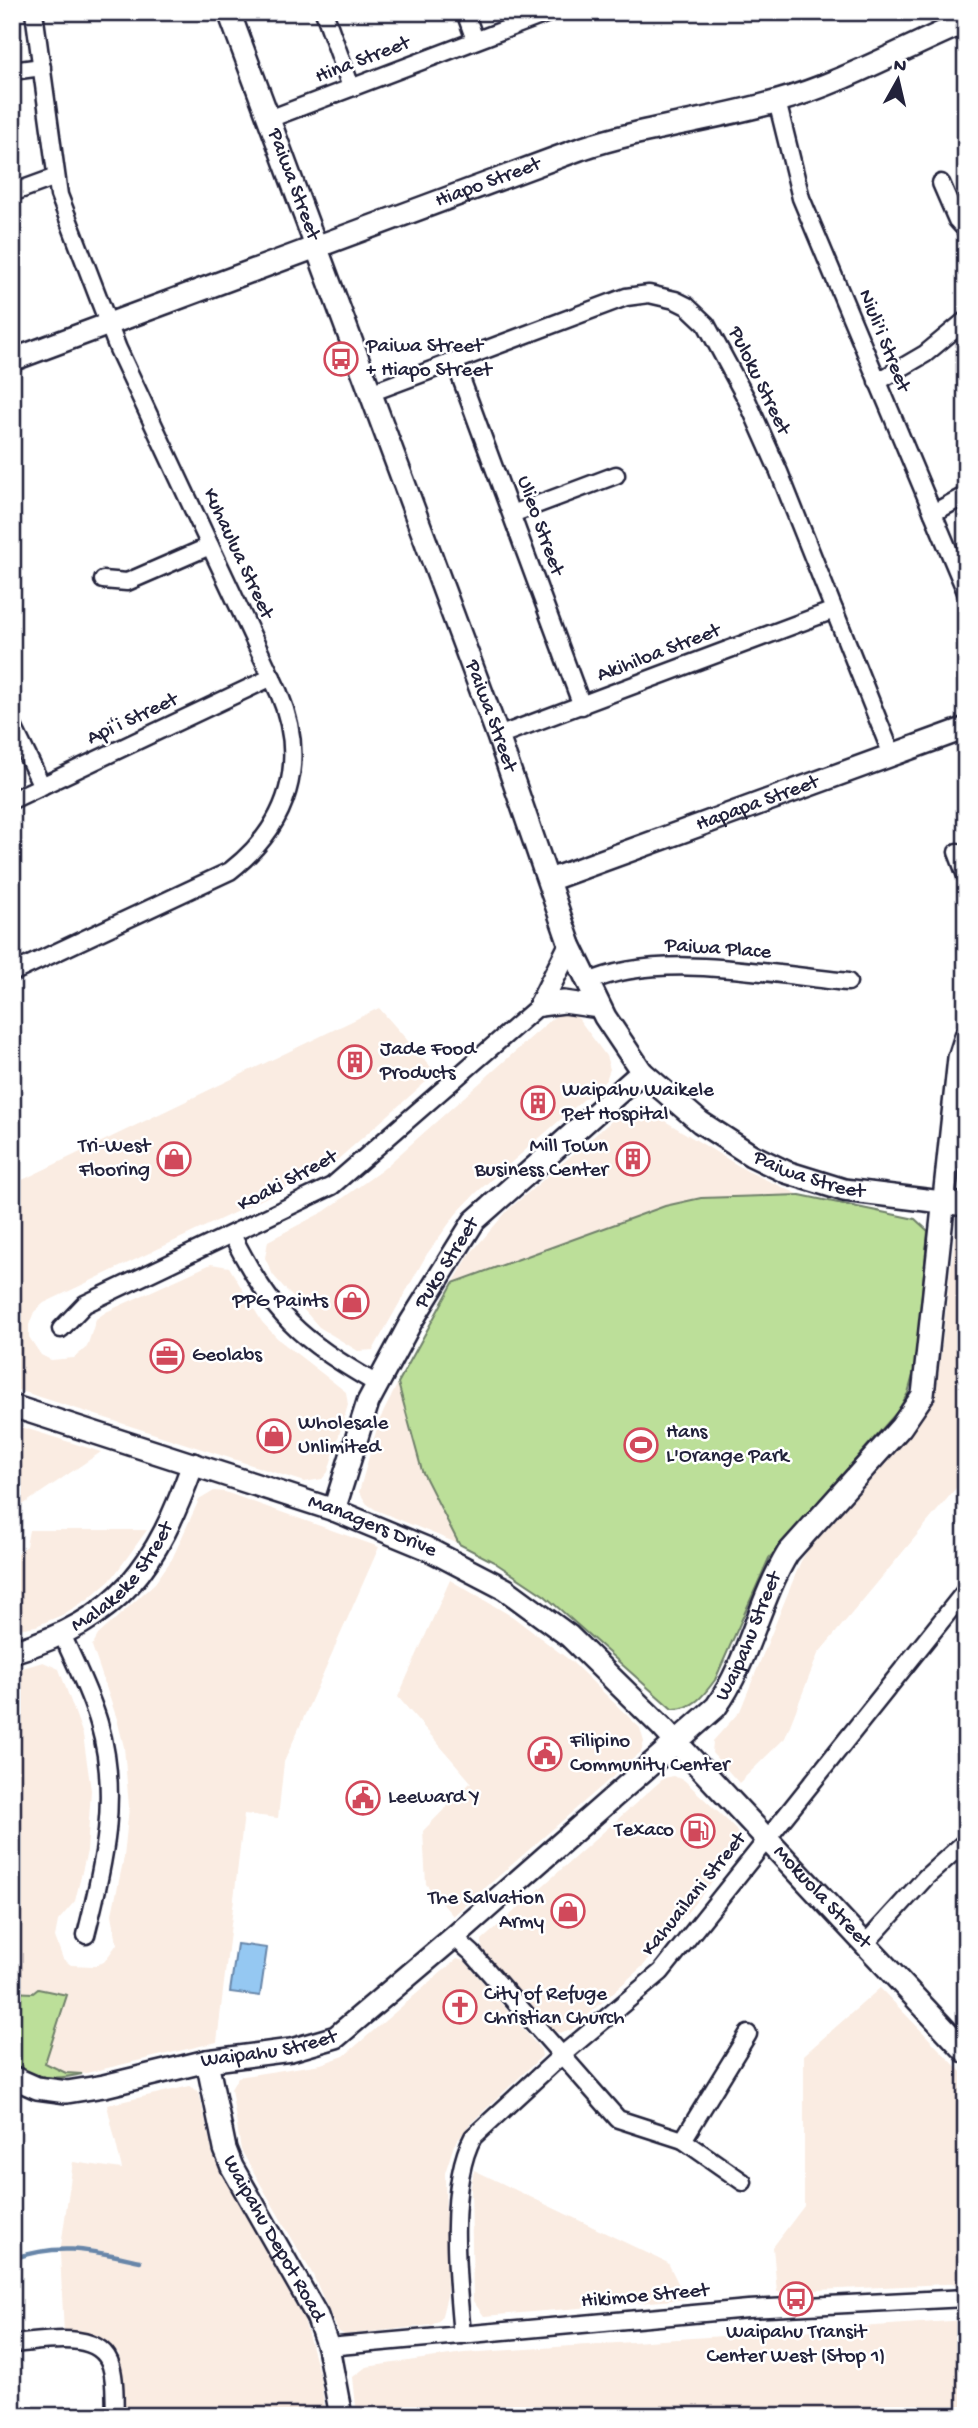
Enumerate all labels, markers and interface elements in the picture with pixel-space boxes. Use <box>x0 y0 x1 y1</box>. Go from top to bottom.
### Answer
street label: Hina Street <box>312 31 416 90</box>
north arrow <box>862 46 932 116</box>
text: N <box>892 54 908 79</box>
street label: Paiwa Street <box>261 124 326 246</box>
street label: Hiapo Street <box>432 151 547 214</box>
street label: Niuli'i Street <box>851 286 916 398</box>
street label: Puloku Street <box>721 322 796 441</box>
place label: Paiwa Street + Hiapo Street <box>365 335 494 384</box>
bus stop icon: Paiwa Street + Hiapo Street <box>322 340 360 378</box>
street label: Ulieo Street <box>509 473 569 581</box>
street label: Kuhaulua Street <box>196 485 279 626</box>
street label: Akihiloa Street <box>594 618 727 689</box>
street label: Paiwa Street <box>458 656 523 777</box>
street label: Apiʻi Street <box>84 687 185 752</box>
street label: Hapapa Street <box>693 769 825 838</box>
street label: Paiwa Place <box>663 934 773 966</box>
place label: Jade Food Products <box>379 1038 477 1087</box>
building icon: Jade Food Products <box>336 1043 374 1081</box>
place label: Waipahu Waikele Pet Hospital <box>561 1079 715 1128</box>
building icon: Waipahu Waikele Pet Hospital <box>519 1084 557 1122</box>
place label: Tri-West Flooring <box>77 1135 152 1184</box>
place label: Mill Town Business Center <box>474 1135 610 1184</box>
shop icon: Tri-West Flooring <box>155 1140 193 1178</box>
building icon: Mill Town Business Center <box>614 1140 652 1178</box>
street label: Koaki Street <box>234 1144 344 1219</box>
street label: Paiwa Street <box>748 1145 868 1205</box>
street label: Puko Street <box>409 1211 487 1315</box>
shop icon: PPG Paints <box>333 1283 371 1321</box>
place label: PPG Paints <box>232 1290 329 1315</box>
office icon: Geolabs <box>148 1337 186 1375</box>
place label: Geolabs <box>192 1344 263 1369</box>
place label: Wholesale Unlimited <box>298 1412 390 1461</box>
shop icon: Wholesale Unlimited <box>255 1417 293 1455</box>
place label: Hans L'Orange Park <box>666 1421 791 1470</box>
sports icon: Hans L'Orange Park <box>622 1426 660 1464</box>
street label: Managers Drive <box>305 1490 442 1564</box>
street label: Malakeke Street <box>67 1516 181 1639</box>
street label: Waipahu Street <box>710 1566 789 1706</box>
place label: Filipino Community Center <box>569 1730 731 1779</box>
public building icon: Filipino Community Center <box>526 1735 564 1773</box>
public building icon: Leeward Y <box>344 1779 382 1817</box>
place label: Leeward Y <box>388 1786 480 1811</box>
fuel station icon: Texaco <box>679 1812 717 1850</box>
place label: Texaco <box>613 1819 674 1844</box>
street label: Kahuailani Street <box>637 1826 754 1962</box>
street label: Mokuola Street <box>767 1840 878 1956</box>
place label: The Salvation Army <box>427 1887 544 1936</box>
shop icon: The Salvation Army <box>549 1892 587 1930</box>
place label: City of Refuge Christian Church <box>484 1983 624 2032</box>
church icon: City of Refuge Christian Church <box>441 1988 479 2026</box>
street label: Waipahu Street <box>199 2024 342 2074</box>
street label: Waipahu Depot Road <box>216 2152 331 2328</box>
street label: Hikimoe Street <box>580 2279 712 2315</box>
bus stop icon: Waipahu Transit Center West (Stop 1) <box>777 2280 815 2318</box>
place label: Waipahu Transit Center West (Stop 1) <box>707 2321 885 2370</box>

